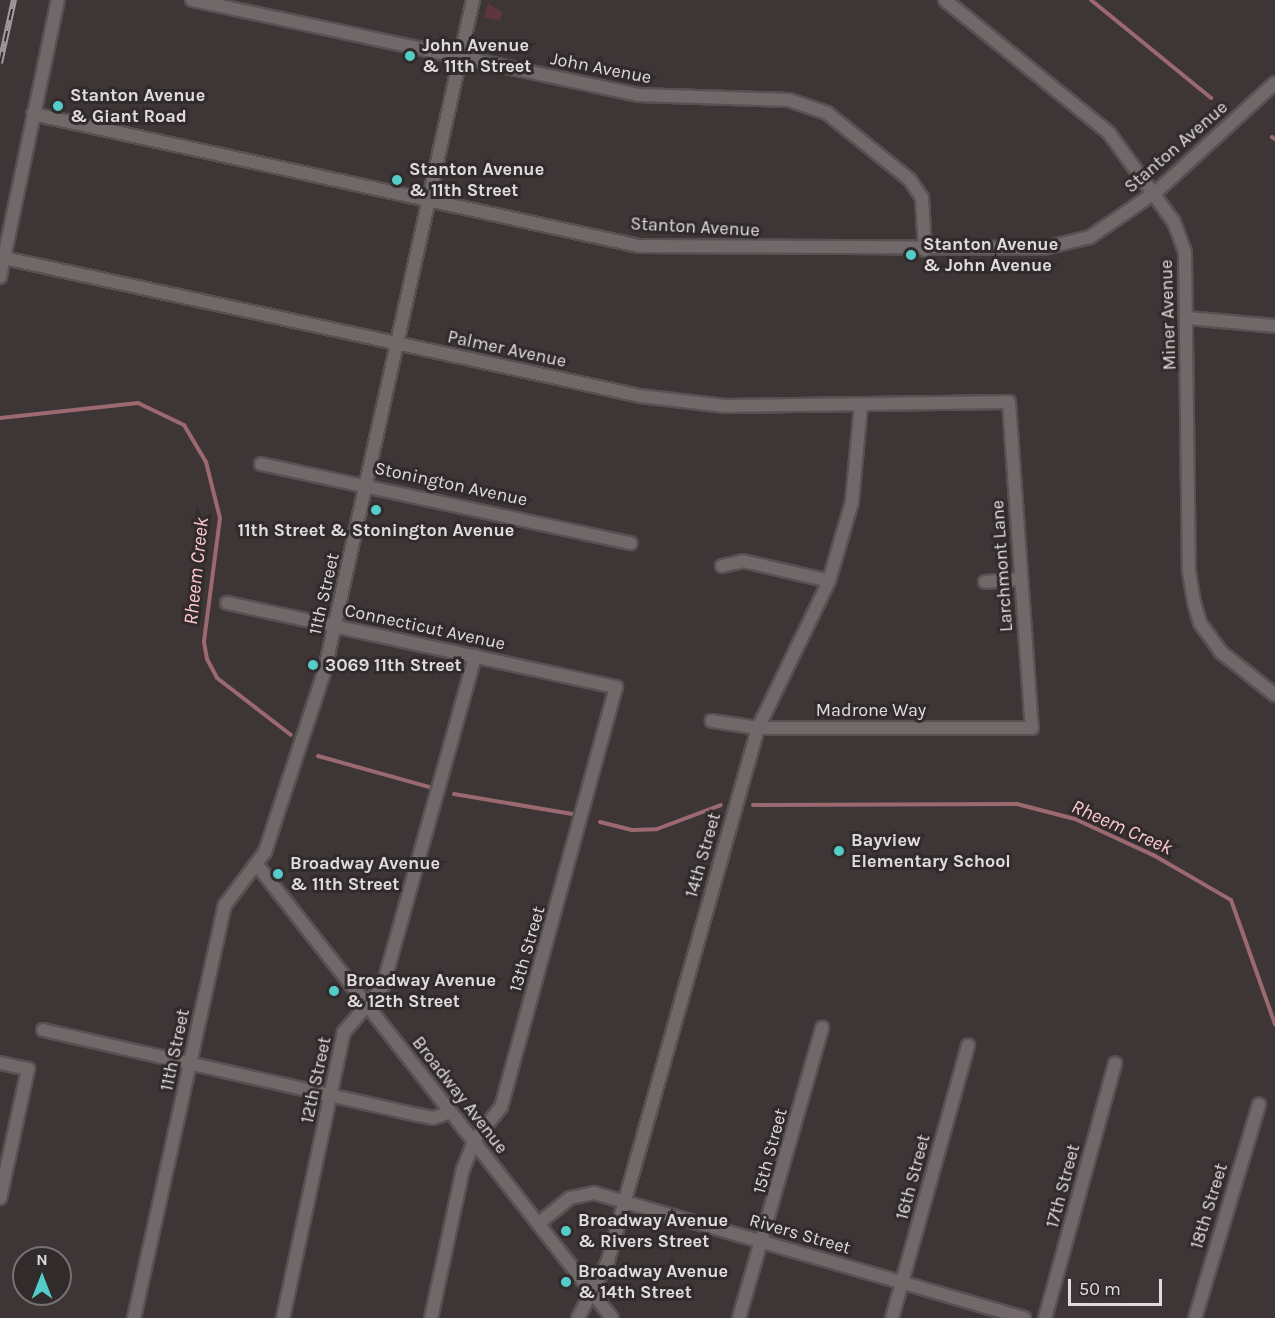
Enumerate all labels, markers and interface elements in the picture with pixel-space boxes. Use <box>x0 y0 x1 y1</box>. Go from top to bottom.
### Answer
place label: John Avenue & 11th Street <box>422 35 531 78</box>
street label: John Avenue <box>549 48 653 88</box>
marker: John Avenue & 11th Street <box>403 49 417 63</box>
place label: Stanton Avenue & Giant Road <box>70 85 205 128</box>
street label: Stanton Avenue <box>1120 96 1232 198</box>
marker: Stanton Avenue & Giant Road <box>51 99 65 113</box>
place label: Stanton Avenue & 11th Street <box>409 159 544 201</box>
marker: Stanton Avenue & 11th Street <box>390 173 404 187</box>
street label: Stanton Avenue <box>630 213 760 241</box>
place label: Stanton Avenue & John Avenue <box>923 234 1058 276</box>
marker: Stanton Avenue & John Avenue <box>904 248 918 262</box>
street label: Miner Avenue <box>1155 259 1181 371</box>
street label: Palmer Avenue <box>446 326 568 372</box>
street label: Stonington Avenue <box>373 457 529 511</box>
street label: Larchmont Lane <box>987 499 1017 633</box>
marker: 11th Street & Stonington Avenue <box>369 503 383 517</box>
water label: Rheem Creek <box>178 516 214 626</box>
place label: 11th Street & Stonington Avenue <box>238 519 514 541</box>
street label: 11th Street <box>304 551 344 637</box>
street label: Connecticut Avenue <box>343 599 507 655</box>
place label: 3069 11th Street <box>325 654 462 676</box>
marker: 3069 11th Street <box>306 658 320 672</box>
street label: Madrone Way <box>816 699 926 721</box>
water label: Rheem Creek <box>1068 794 1176 860</box>
street label: 14th Street <box>681 810 725 900</box>
place label: Bayview Elementary School <box>851 830 1011 872</box>
marker: Bayview Elementary School <box>832 844 846 858</box>
place label: Broadway Avenue & 11th Street <box>290 853 440 896</box>
marker: Broadway Avenue & 11th Street <box>271 867 285 881</box>
street label: 13th Street <box>505 904 549 994</box>
place label: Broadway Avenue & 12th Street <box>346 970 496 1012</box>
marker: Broadway Avenue & 12th Street <box>327 984 341 998</box>
street label: 11th Street <box>156 1007 194 1093</box>
street label: Broadway Avenue <box>407 1032 513 1158</box>
street label: 12th Street <box>296 1035 336 1125</box>
street label: 15th Street <box>748 1106 792 1196</box>
street label: 16th Street <box>891 1132 935 1222</box>
street label: 17th Street <box>1041 1142 1085 1230</box>
street label: 18th Street <box>1186 1161 1232 1251</box>
street label: Rivers Street <box>747 1209 853 1259</box>
place label: Broadway Avenue & Rivers Street <box>578 1210 728 1252</box>
marker: Broadway Avenue & Rivers Street <box>559 1224 573 1238</box>
north arrow <box>12 1246 72 1306</box>
text: N <box>36 1250 48 1269</box>
place label: Broadway Avenue & 14th Street <box>578 1261 728 1304</box>
scale bar <box>1071 1267 1166 1305</box>
marker: Broadway Avenue & 14th Street <box>559 1275 573 1289</box>
text: 50 m <box>1079 1278 1121 1300</box>

